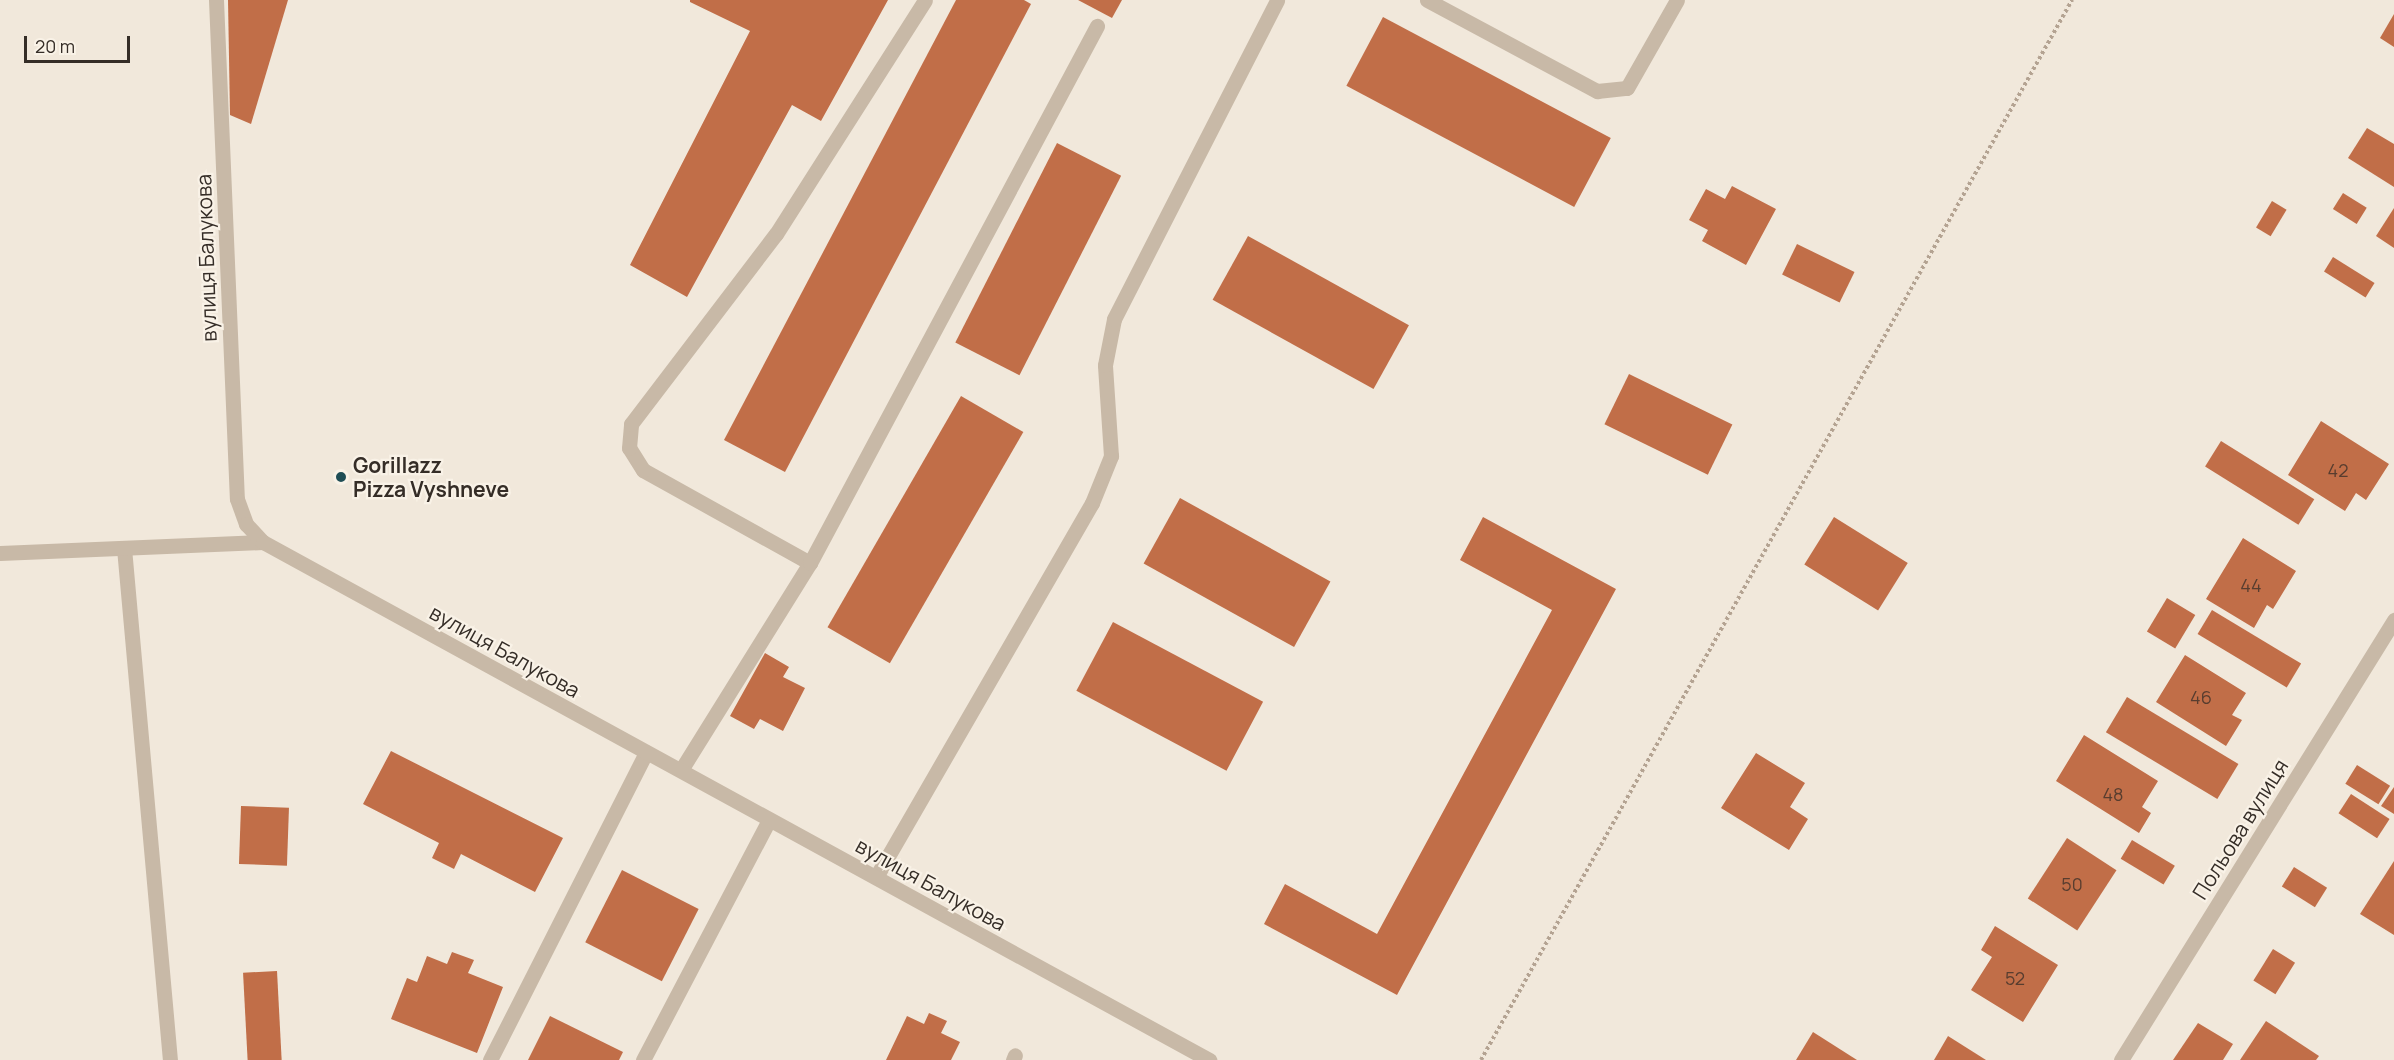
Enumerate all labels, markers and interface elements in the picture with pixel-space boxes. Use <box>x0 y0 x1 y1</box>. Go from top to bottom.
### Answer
scale bar <box>27 24 134 62</box>
text: 20 m <box>35 34 75 58</box>
street label: вулиця Балукова <box>190 174 222 342</box>
place label: Gorillazz Pizza Vyshneve <box>353 452 509 502</box>
house number: 42 <box>2328 459 2348 481</box>
marker: Gorillazz Pizza Vyshneve <box>334 470 348 484</box>
house number: 44 <box>2240 574 2262 596</box>
street label: вулиця Балукова <box>426 599 584 703</box>
house number: 46 <box>2190 686 2212 708</box>
street label: Польова вулиця <box>2187 754 2293 904</box>
house number: 48 <box>2102 783 2124 805</box>
street label: вулиця Балукова <box>852 832 1010 936</box>
house number: 50 <box>2061 873 2083 895</box>
house number: 52 <box>2005 967 2025 989</box>

